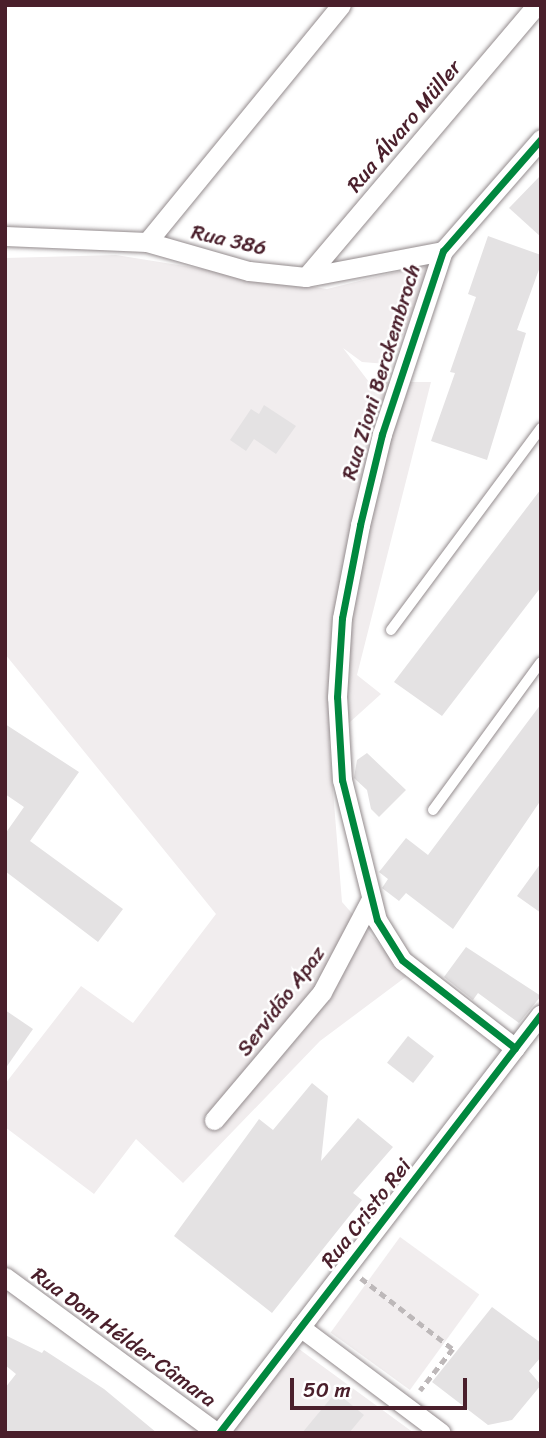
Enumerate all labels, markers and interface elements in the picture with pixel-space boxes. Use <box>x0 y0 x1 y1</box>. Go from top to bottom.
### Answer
street label: Rua Álvaro Müller <box>341 55 467 197</box>
street label: Rua 386 <box>189 219 269 261</box>
street label: Rua Zioni Berckembroch <box>336 262 426 482</box>
street label: Servidão Apaz <box>232 941 330 1061</box>
street label: Rua Cristo Rei <box>316 1154 416 1272</box>
street label: Rua Dom Hélder Câmara <box>27 1262 221 1412</box>
scale bar <box>294 1364 471 1408</box>
text: 50 m <box>303 1371 351 1409</box>

